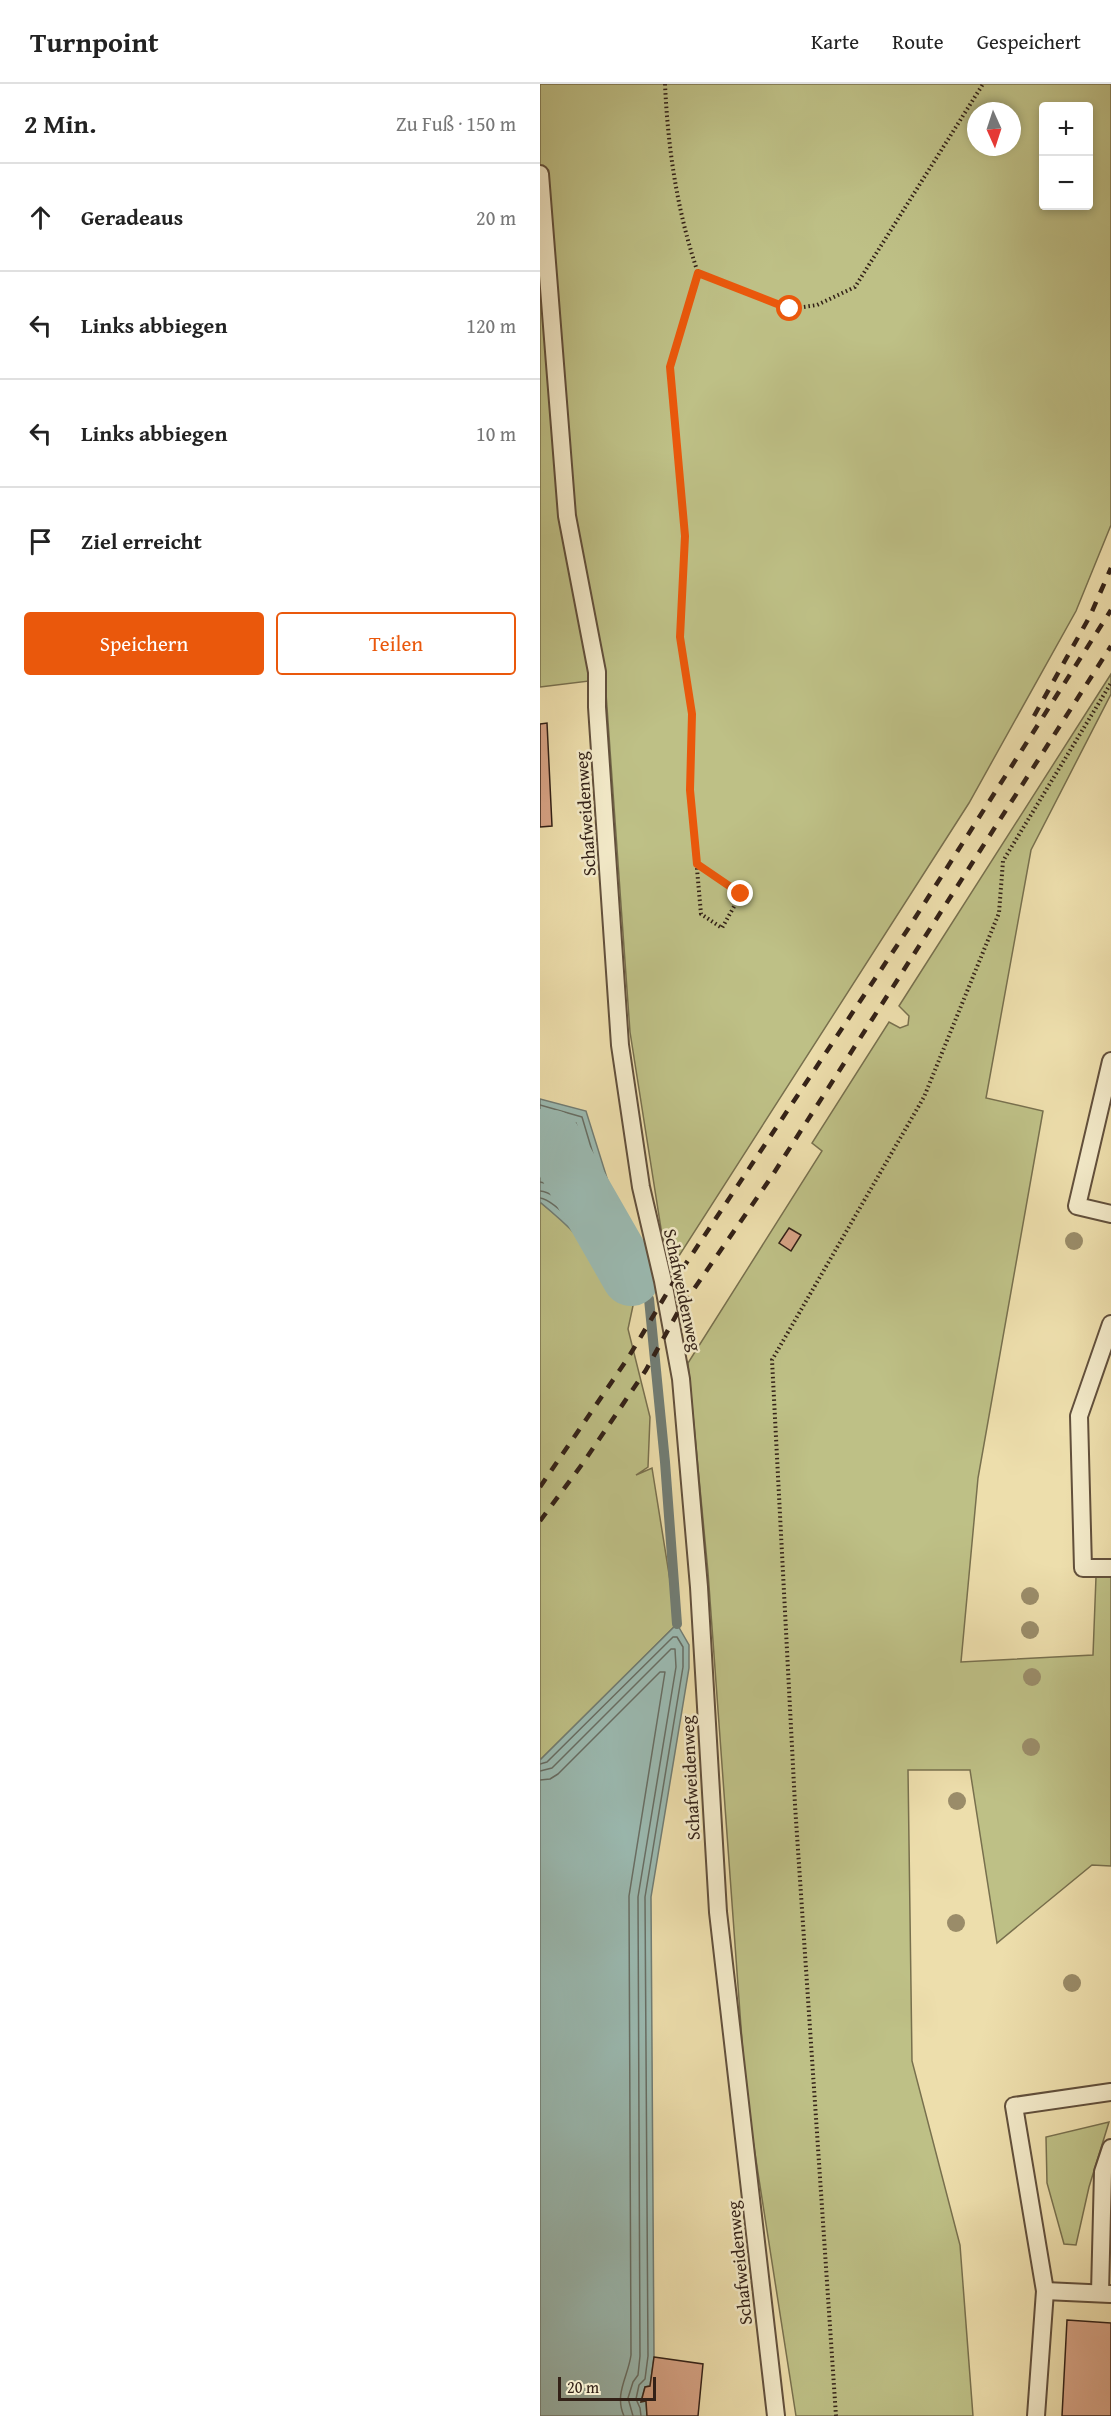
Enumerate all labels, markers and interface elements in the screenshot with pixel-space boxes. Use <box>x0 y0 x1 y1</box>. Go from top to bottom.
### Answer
text: Turnpoint <box>30 21 159 62</box>
text: Karte <box>811 26 859 57</box>
text: Route <box>892 26 944 57</box>
text: Gespeichert <box>977 26 1081 57</box>
north arrow <box>967 102 1021 156</box>
map controls <box>1039 102 1093 210</box>
button: + <box>1039 102 1093 156</box>
text: 2 Min. <box>24 104 96 143</box>
text: Zu Fuß · 150 m <box>396 109 516 138</box>
button: − <box>1039 156 1093 210</box>
icon: ahead <box>24 201 57 234</box>
text: Geradeaus <box>81 201 183 233</box>
text: 20 m <box>476 203 516 232</box>
route start <box>776 295 802 321</box>
icon: left <box>24 309 57 342</box>
text: Links abbiegen <box>81 309 227 341</box>
text: 120 m <box>466 311 516 340</box>
icon: left <box>24 417 57 450</box>
text: Links abbiegen <box>81 417 227 449</box>
text: 10 m <box>476 419 516 448</box>
icon: arrive <box>24 525 57 558</box>
text: Ziel erreicht <box>81 525 202 557</box>
button: Speichern <box>24 612 264 675</box>
button: Teilen <box>276 612 516 675</box>
street label: Schafweidenweg <box>567 751 603 877</box>
route end <box>727 880 753 906</box>
street label: Schafweidenweg <box>657 1226 709 1354</box>
street label: Schafweidenweg <box>673 1715 707 1841</box>
street label: Schafweidenweg <box>719 2199 759 2326</box>
scale bar <box>558 2374 656 2402</box>
text: 20 m <box>567 2375 599 2399</box>

